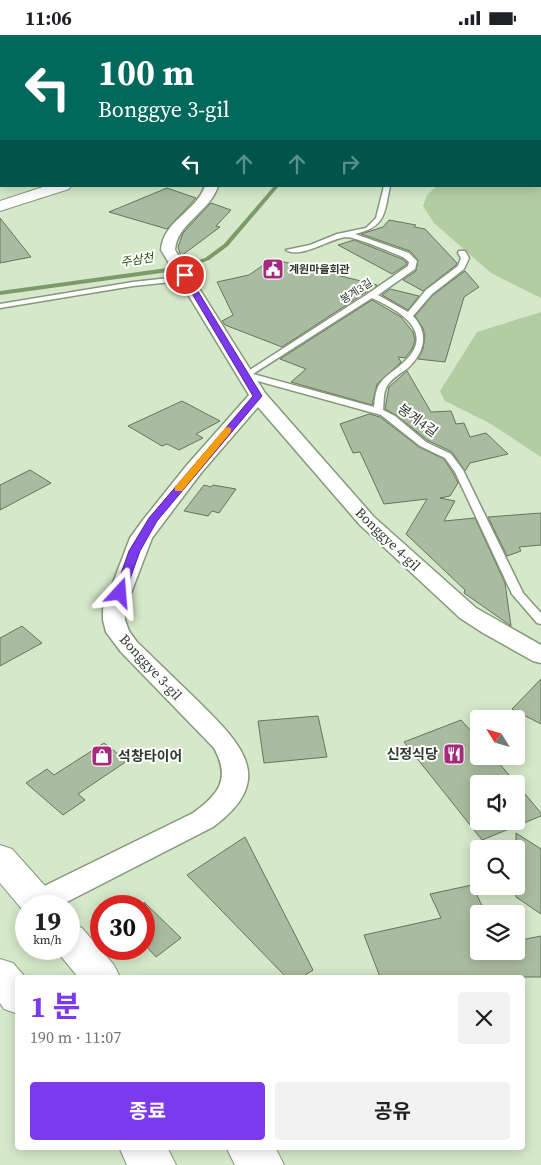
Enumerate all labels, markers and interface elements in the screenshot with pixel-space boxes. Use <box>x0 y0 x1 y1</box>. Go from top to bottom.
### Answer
text: 11:06 <box>25 5 72 31</box>
text: 100 m <box>98 49 194 97</box>
icon: left <box>15 55 80 120</box>
text: Bonggye 3-gil <box>98 94 230 124</box>
icon: left <box>177 150 205 178</box>
icon: ahead <box>230 150 258 178</box>
icon: ahead <box>283 150 311 178</box>
icon: right <box>336 150 364 178</box>
water label: 주삼천 <box>119 249 157 270</box>
pin <box>164 254 206 296</box>
public building icon: 계원마을회관 <box>261 257 285 281</box>
icon: arrive <box>171 261 199 289</box>
place label: 계원마을회관 <box>289 262 350 277</box>
street label: 봉계3길 <box>337 275 375 307</box>
street label: 봉계4길 <box>394 398 442 442</box>
street label: Bonggye 4-gil <box>351 503 425 575</box>
position arrow <box>93 566 145 618</box>
street label: Bonggye 3-gil <box>115 630 187 704</box>
north arrow <box>470 710 525 765</box>
map controls <box>470 710 525 960</box>
restaurant icon: 신정식당 <box>442 742 466 766</box>
shop icon: 석창타이어 <box>90 744 114 768</box>
place label: 신정식당 <box>386 744 438 764</box>
place label: 석창타이어 <box>118 746 182 766</box>
button: sound <box>470 775 525 830</box>
button: search <box>470 840 525 895</box>
speed limit sign: 30 <box>90 895 155 960</box>
text: 19 <box>34 904 61 938</box>
button: layers <box>470 905 525 960</box>
text: km/h <box>33 932 62 948</box>
text: 1 분 <box>30 986 80 1027</box>
button: close <box>458 992 510 1044</box>
text: 190 m · 11:07 <box>30 1026 121 1048</box>
button: 종료 <box>30 1082 265 1140</box>
button: 공유 <box>275 1082 510 1140</box>

